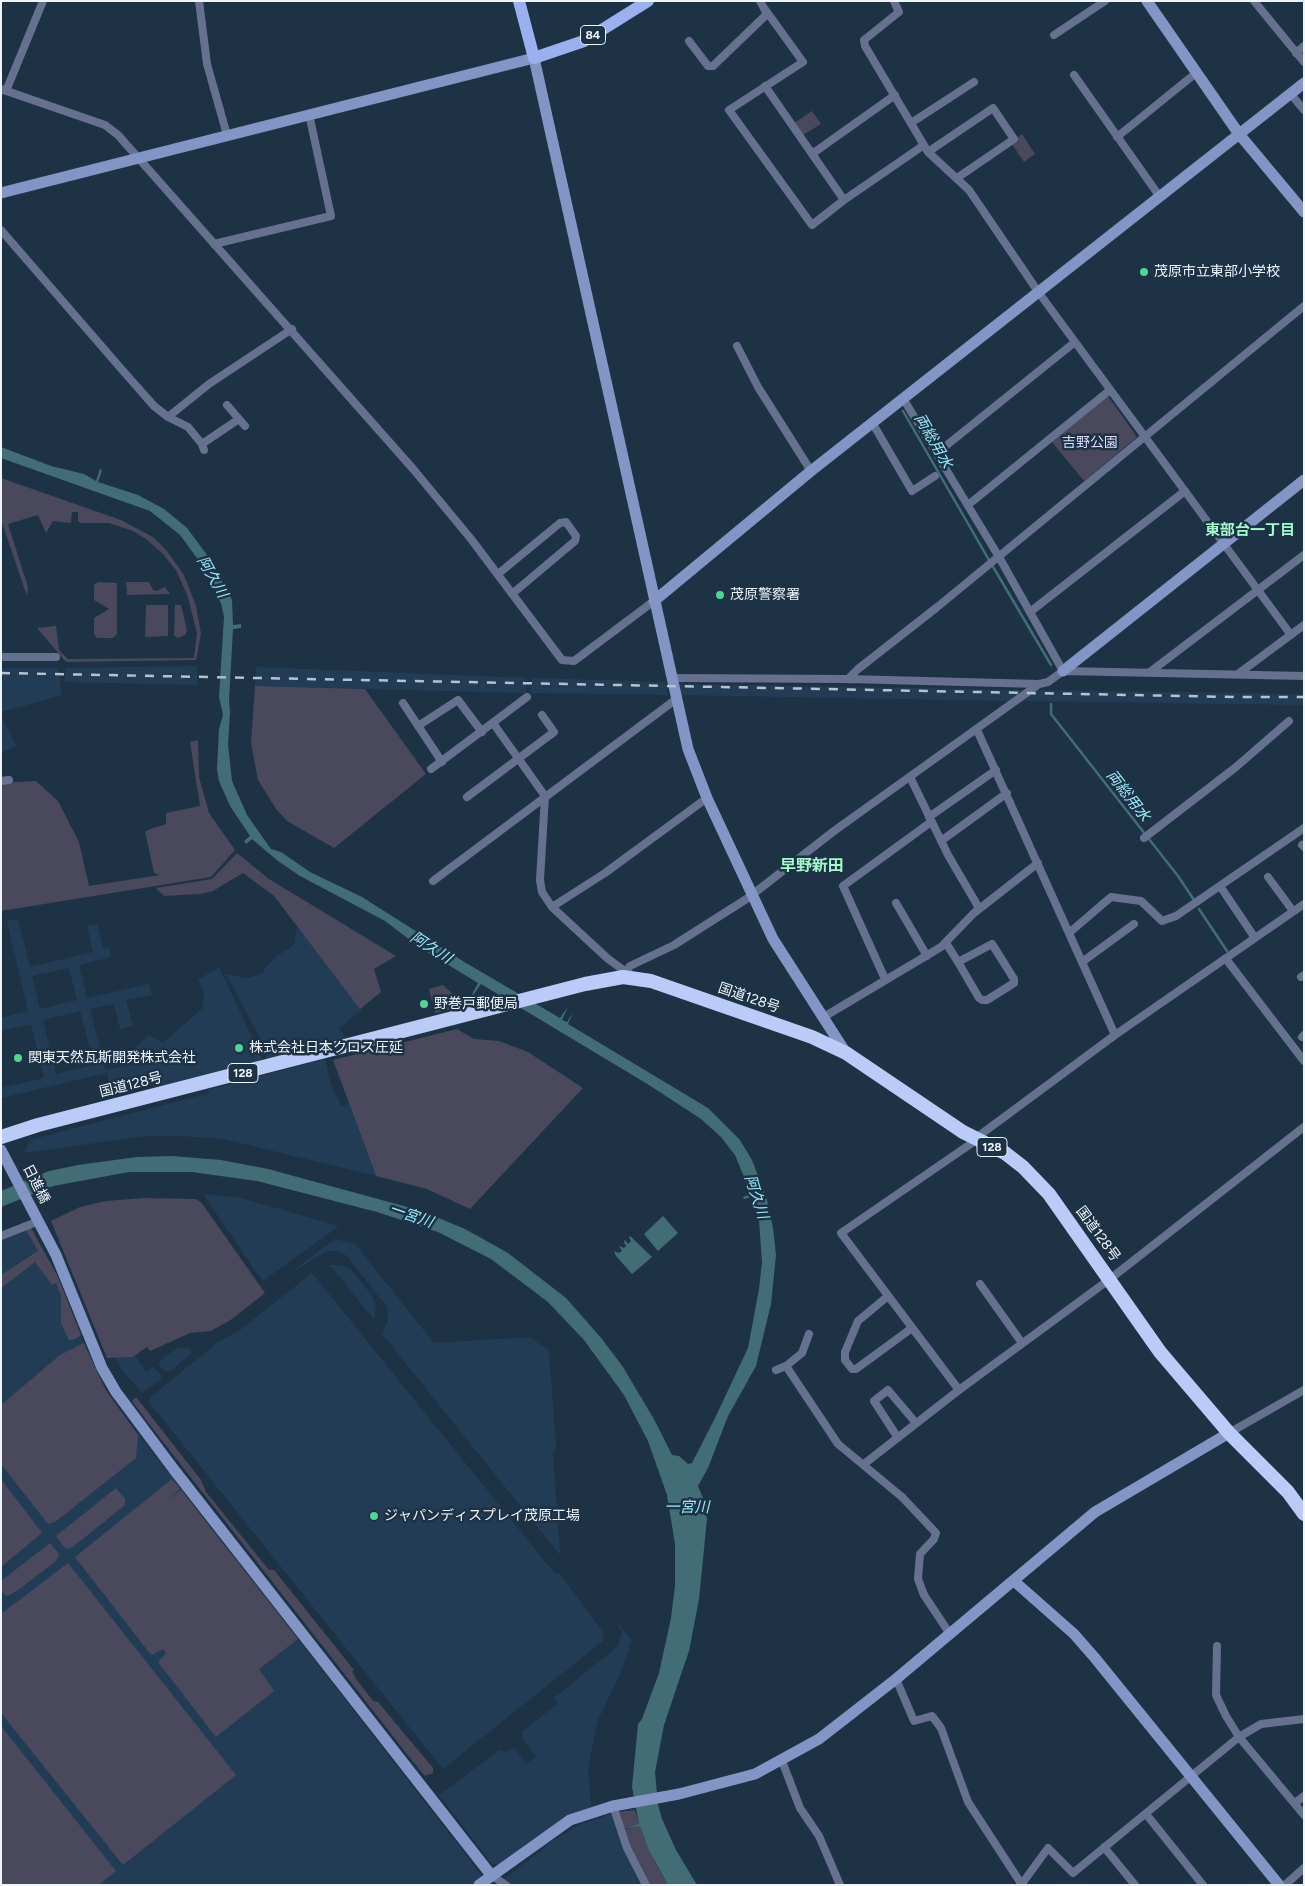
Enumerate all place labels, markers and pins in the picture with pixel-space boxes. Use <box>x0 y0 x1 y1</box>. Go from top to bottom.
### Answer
place label: 茂原市立東部小学校 <box>1154 264 1280 280</box>
marker: 茂原市立東部小学校 <box>1138 266 1150 278</box>
place label: 茂原警察署 <box>730 587 800 603</box>
marker: 茂原警察署 <box>714 589 726 601</box>
place label: 野巻戸郵便局 <box>434 996 518 1012</box>
marker: 野巻戸郵便局 <box>418 998 430 1010</box>
place label: 株式会社日本クロス圧延 <box>249 1040 403 1056</box>
marker: 株式会社日本クロス圧延 <box>233 1042 245 1054</box>
place label: 関東天然瓦斯開発株式会社 <box>28 1050 196 1066</box>
marker: 関東天然瓦斯開発株式会社 <box>12 1052 24 1064</box>
place label: ジャパンディスプレイ茂原工場 <box>384 1508 580 1524</box>
marker: ジャパンディスプレイ茂原工場 <box>368 1510 380 1522</box>

